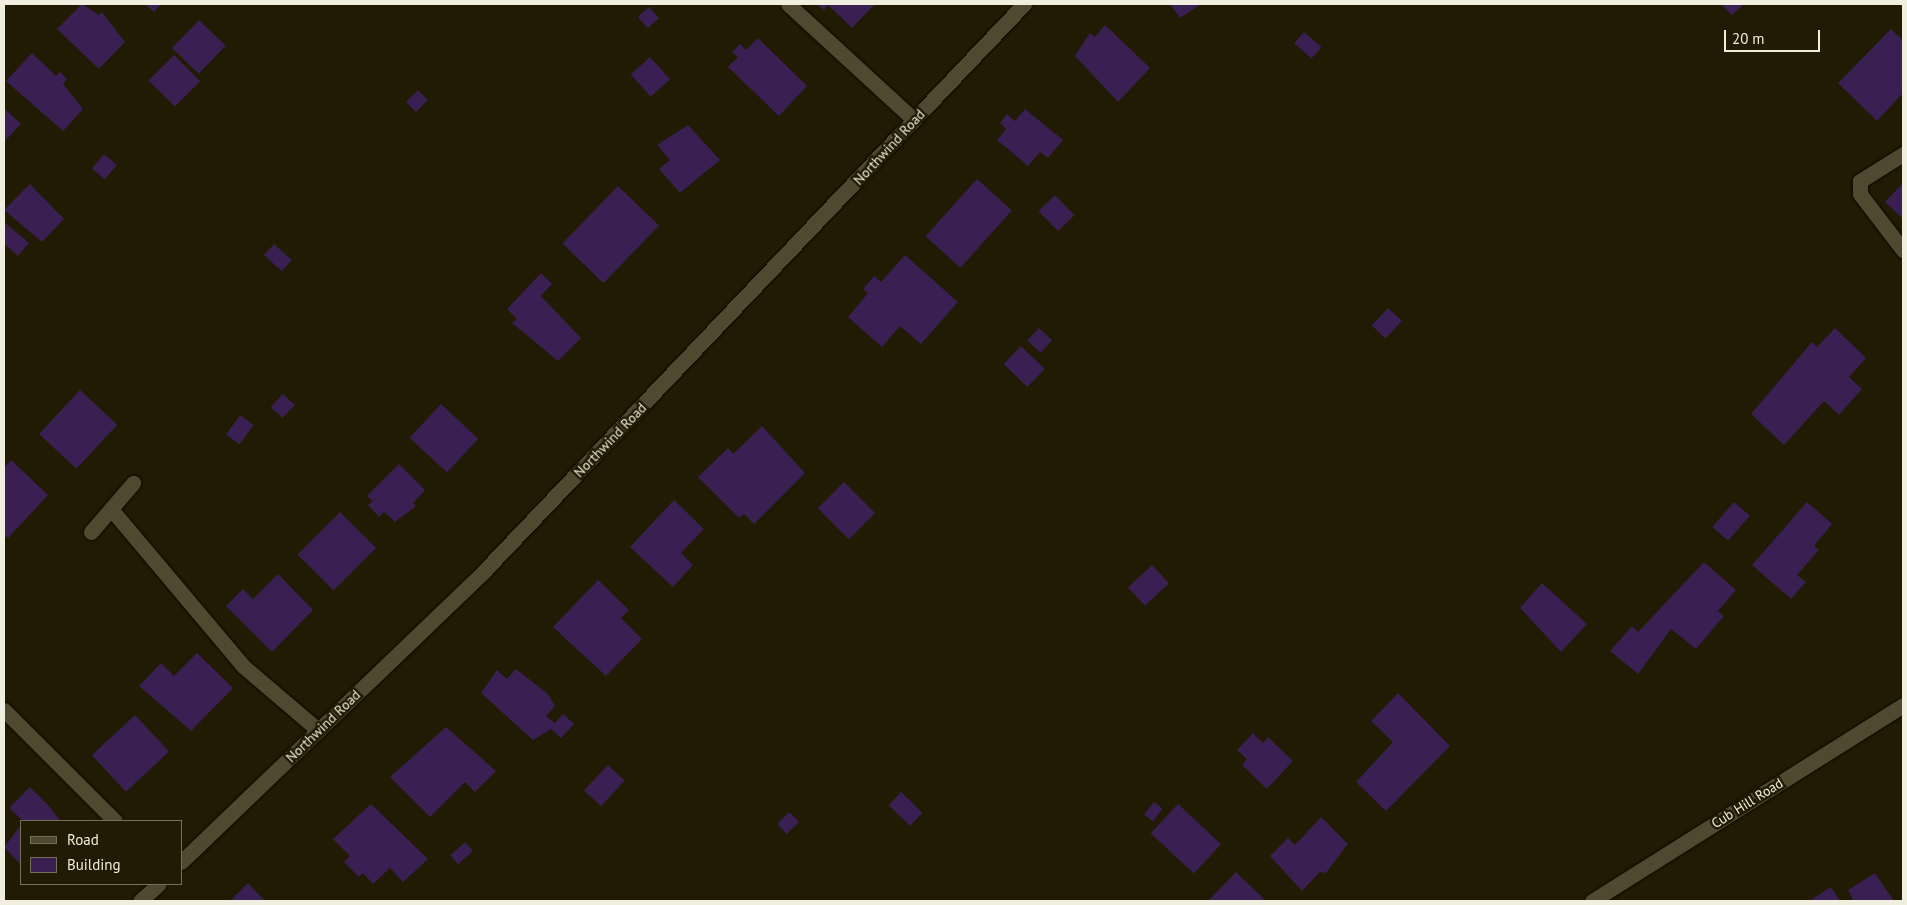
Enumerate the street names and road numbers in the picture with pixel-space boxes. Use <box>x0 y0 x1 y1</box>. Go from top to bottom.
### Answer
street label: Northwind Road <box>850 106 928 188</box>
street label: Northwind Road <box>570 399 650 481</box>
street label: Northwind Road <box>282 686 364 766</box>
street label: Cub Hill Road <box>1708 774 1786 832</box>

